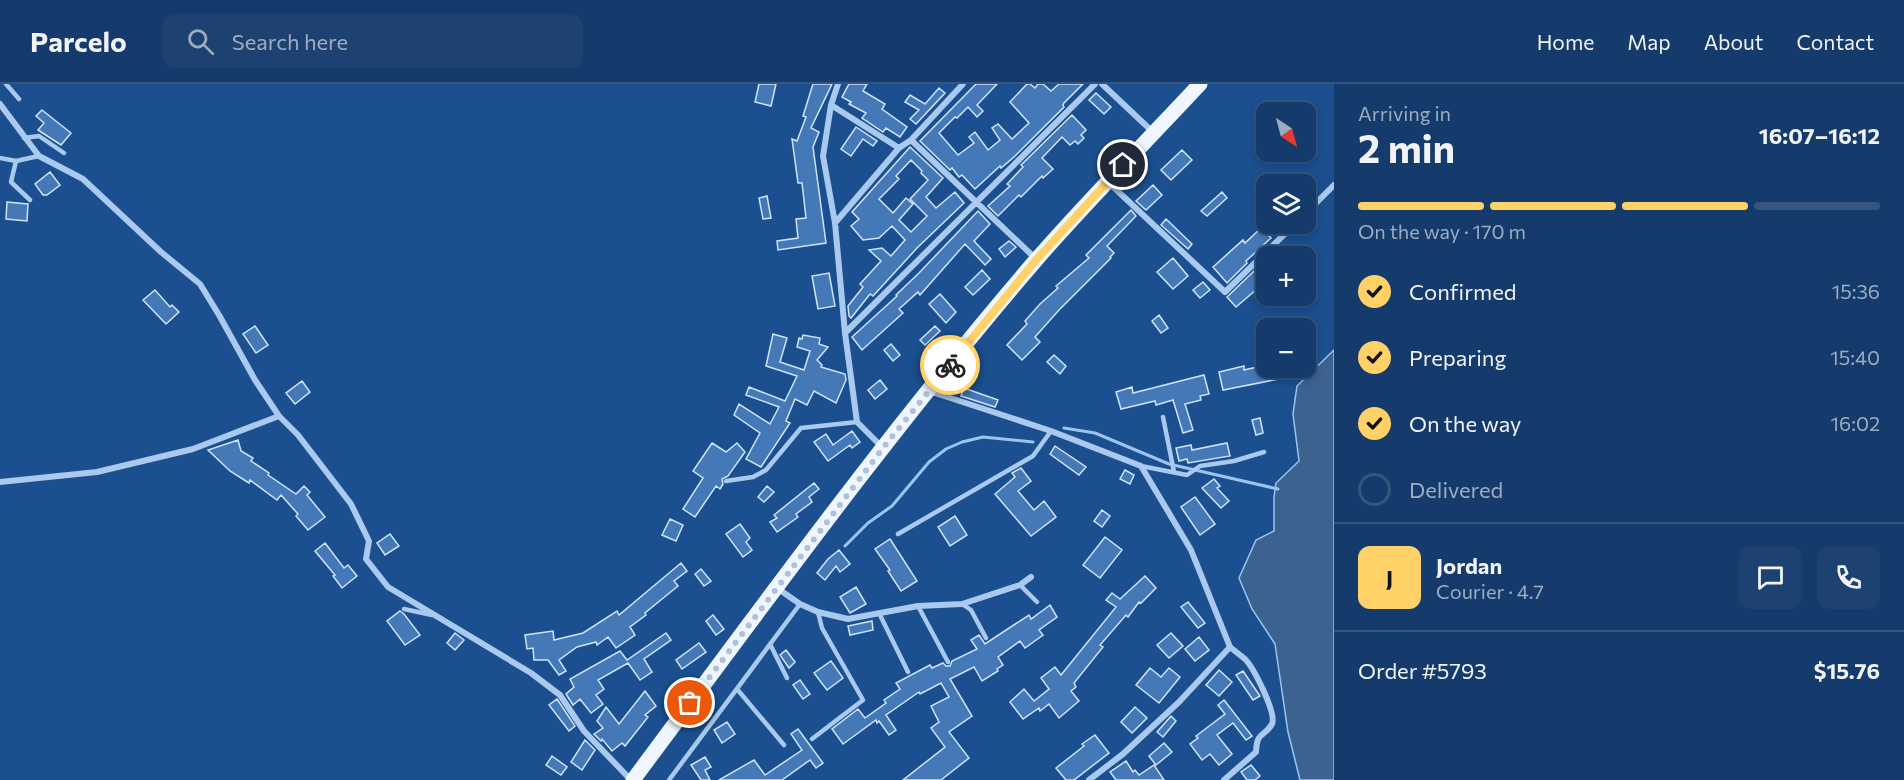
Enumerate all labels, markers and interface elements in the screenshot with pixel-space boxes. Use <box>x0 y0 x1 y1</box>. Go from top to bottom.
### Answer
search box <box>163 14 583 68</box>
text: Parcelo <box>30 24 127 58</box>
icon: search <box>184 25 217 58</box>
text: Search here <box>232 28 348 55</box>
text: Home <box>1537 29 1594 54</box>
text: Map <box>1627 29 1671 54</box>
text: About <box>1704 29 1763 54</box>
text: Contact <box>1796 29 1874 54</box>
text: Arriving in <box>1358 101 1451 125</box>
north arrow <box>1256 102 1316 162</box>
map controls <box>1256 102 1316 378</box>
text: 16:07–16:12 <box>1759 122 1880 149</box>
text: 2 min <box>1358 123 1455 171</box>
pin <box>1097 139 1148 190</box>
icon: home <box>1106 148 1139 181</box>
button: layers <box>1256 174 1316 234</box>
text: On the way · 170 m <box>1358 219 1526 243</box>
button: + <box>1256 246 1316 306</box>
icon: check <box>1358 275 1391 308</box>
text: Confirmed <box>1409 278 1516 305</box>
text: 15:36 <box>1832 279 1880 303</box>
button: − <box>1256 318 1316 378</box>
courier <box>920 335 980 395</box>
icon: check <box>1358 341 1391 374</box>
text: Preparing <box>1409 344 1506 371</box>
text: 15:40 <box>1830 345 1880 369</box>
icon: bike <box>934 349 967 382</box>
icon: check <box>1358 407 1391 440</box>
text: On the way <box>1409 410 1521 437</box>
text: 16:02 <box>1831 411 1880 435</box>
text: Delivered <box>1409 476 1503 503</box>
button: chat <box>1739 546 1802 609</box>
button: phone <box>1817 546 1880 609</box>
text: Jordan <box>1436 552 1502 579</box>
text: J <box>1386 564 1393 591</box>
text: Courier · 4.7 <box>1436 579 1544 603</box>
text: Order #5793 <box>1358 657 1487 684</box>
text: $15.76 <box>1814 657 1880 684</box>
pin <box>664 677 715 728</box>
icon: bag <box>673 686 706 719</box>

